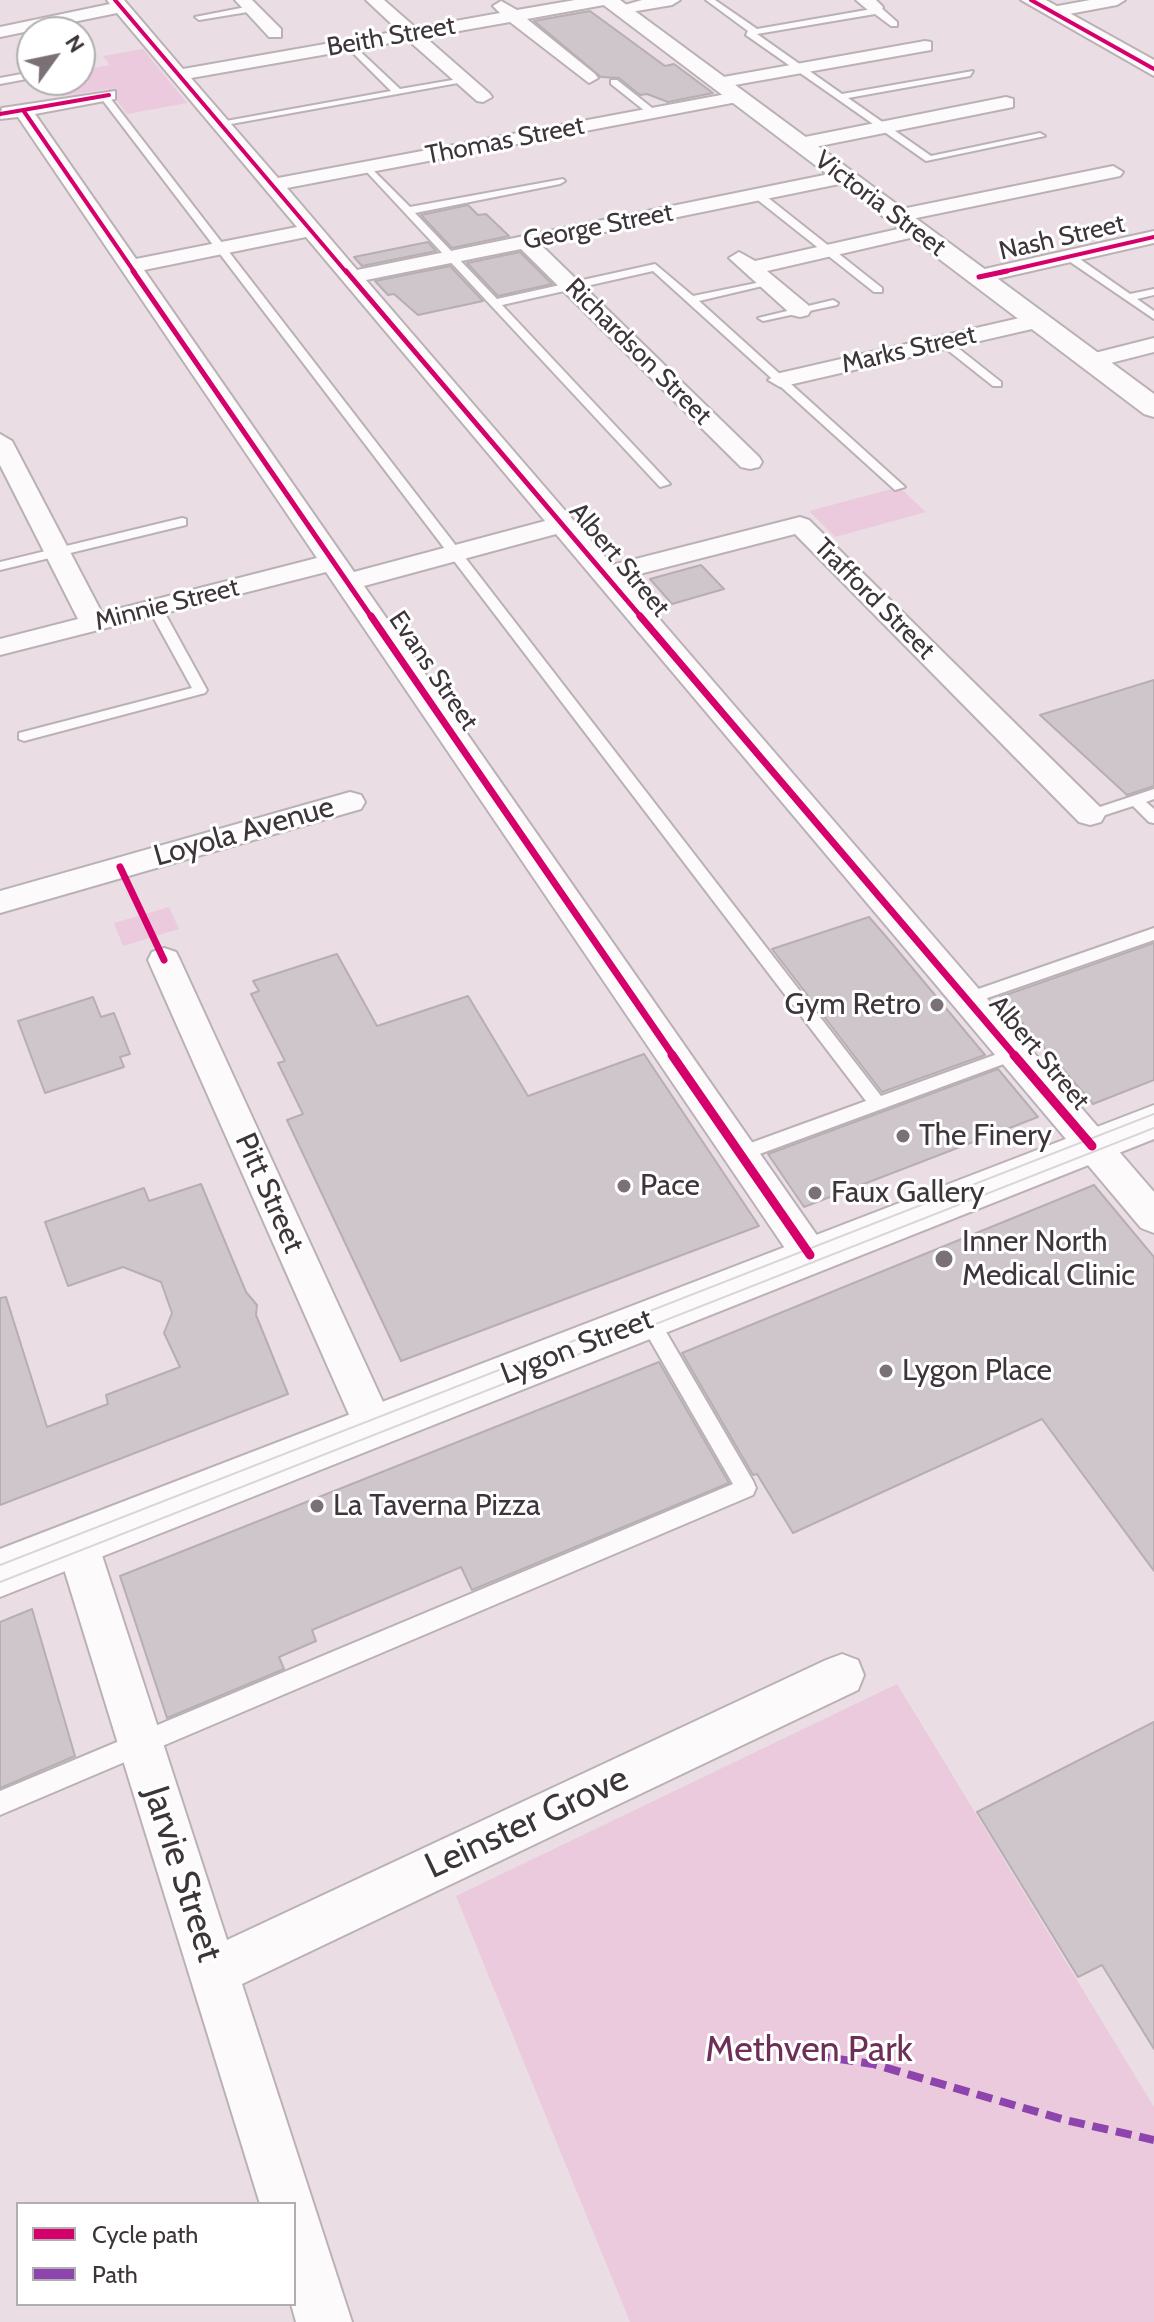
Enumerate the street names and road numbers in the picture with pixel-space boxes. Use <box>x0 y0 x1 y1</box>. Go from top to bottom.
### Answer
street label: Beith Street <box>324 10 458 64</box>
street label: Thomas Street <box>423 110 587 172</box>
street label: Victoria Street <box>808 145 952 263</box>
street label: George Street <box>520 197 676 257</box>
street label: Nash Street <box>996 208 1128 268</box>
street label: Richardson Street <box>558 272 718 432</box>
street label: Marks Street <box>839 319 979 381</box>
street label: Albert Street <box>562 497 676 623</box>
street label: Trafford Street <box>807 532 941 666</box>
street label: Minnie Street <box>92 572 242 638</box>
street label: Evans Street <box>382 605 484 737</box>
street label: Loyola Avenue <box>150 789 338 875</box>
street label: Albert Street <box>982 990 1096 1116</box>
street label: Pitt Street <box>227 1127 311 1259</box>
street label: Lygon Street <box>496 1302 658 1392</box>
street label: Leinster Grove <box>419 1757 635 1889</box>
street label: Jarvie Street <box>133 1781 231 1967</box>

